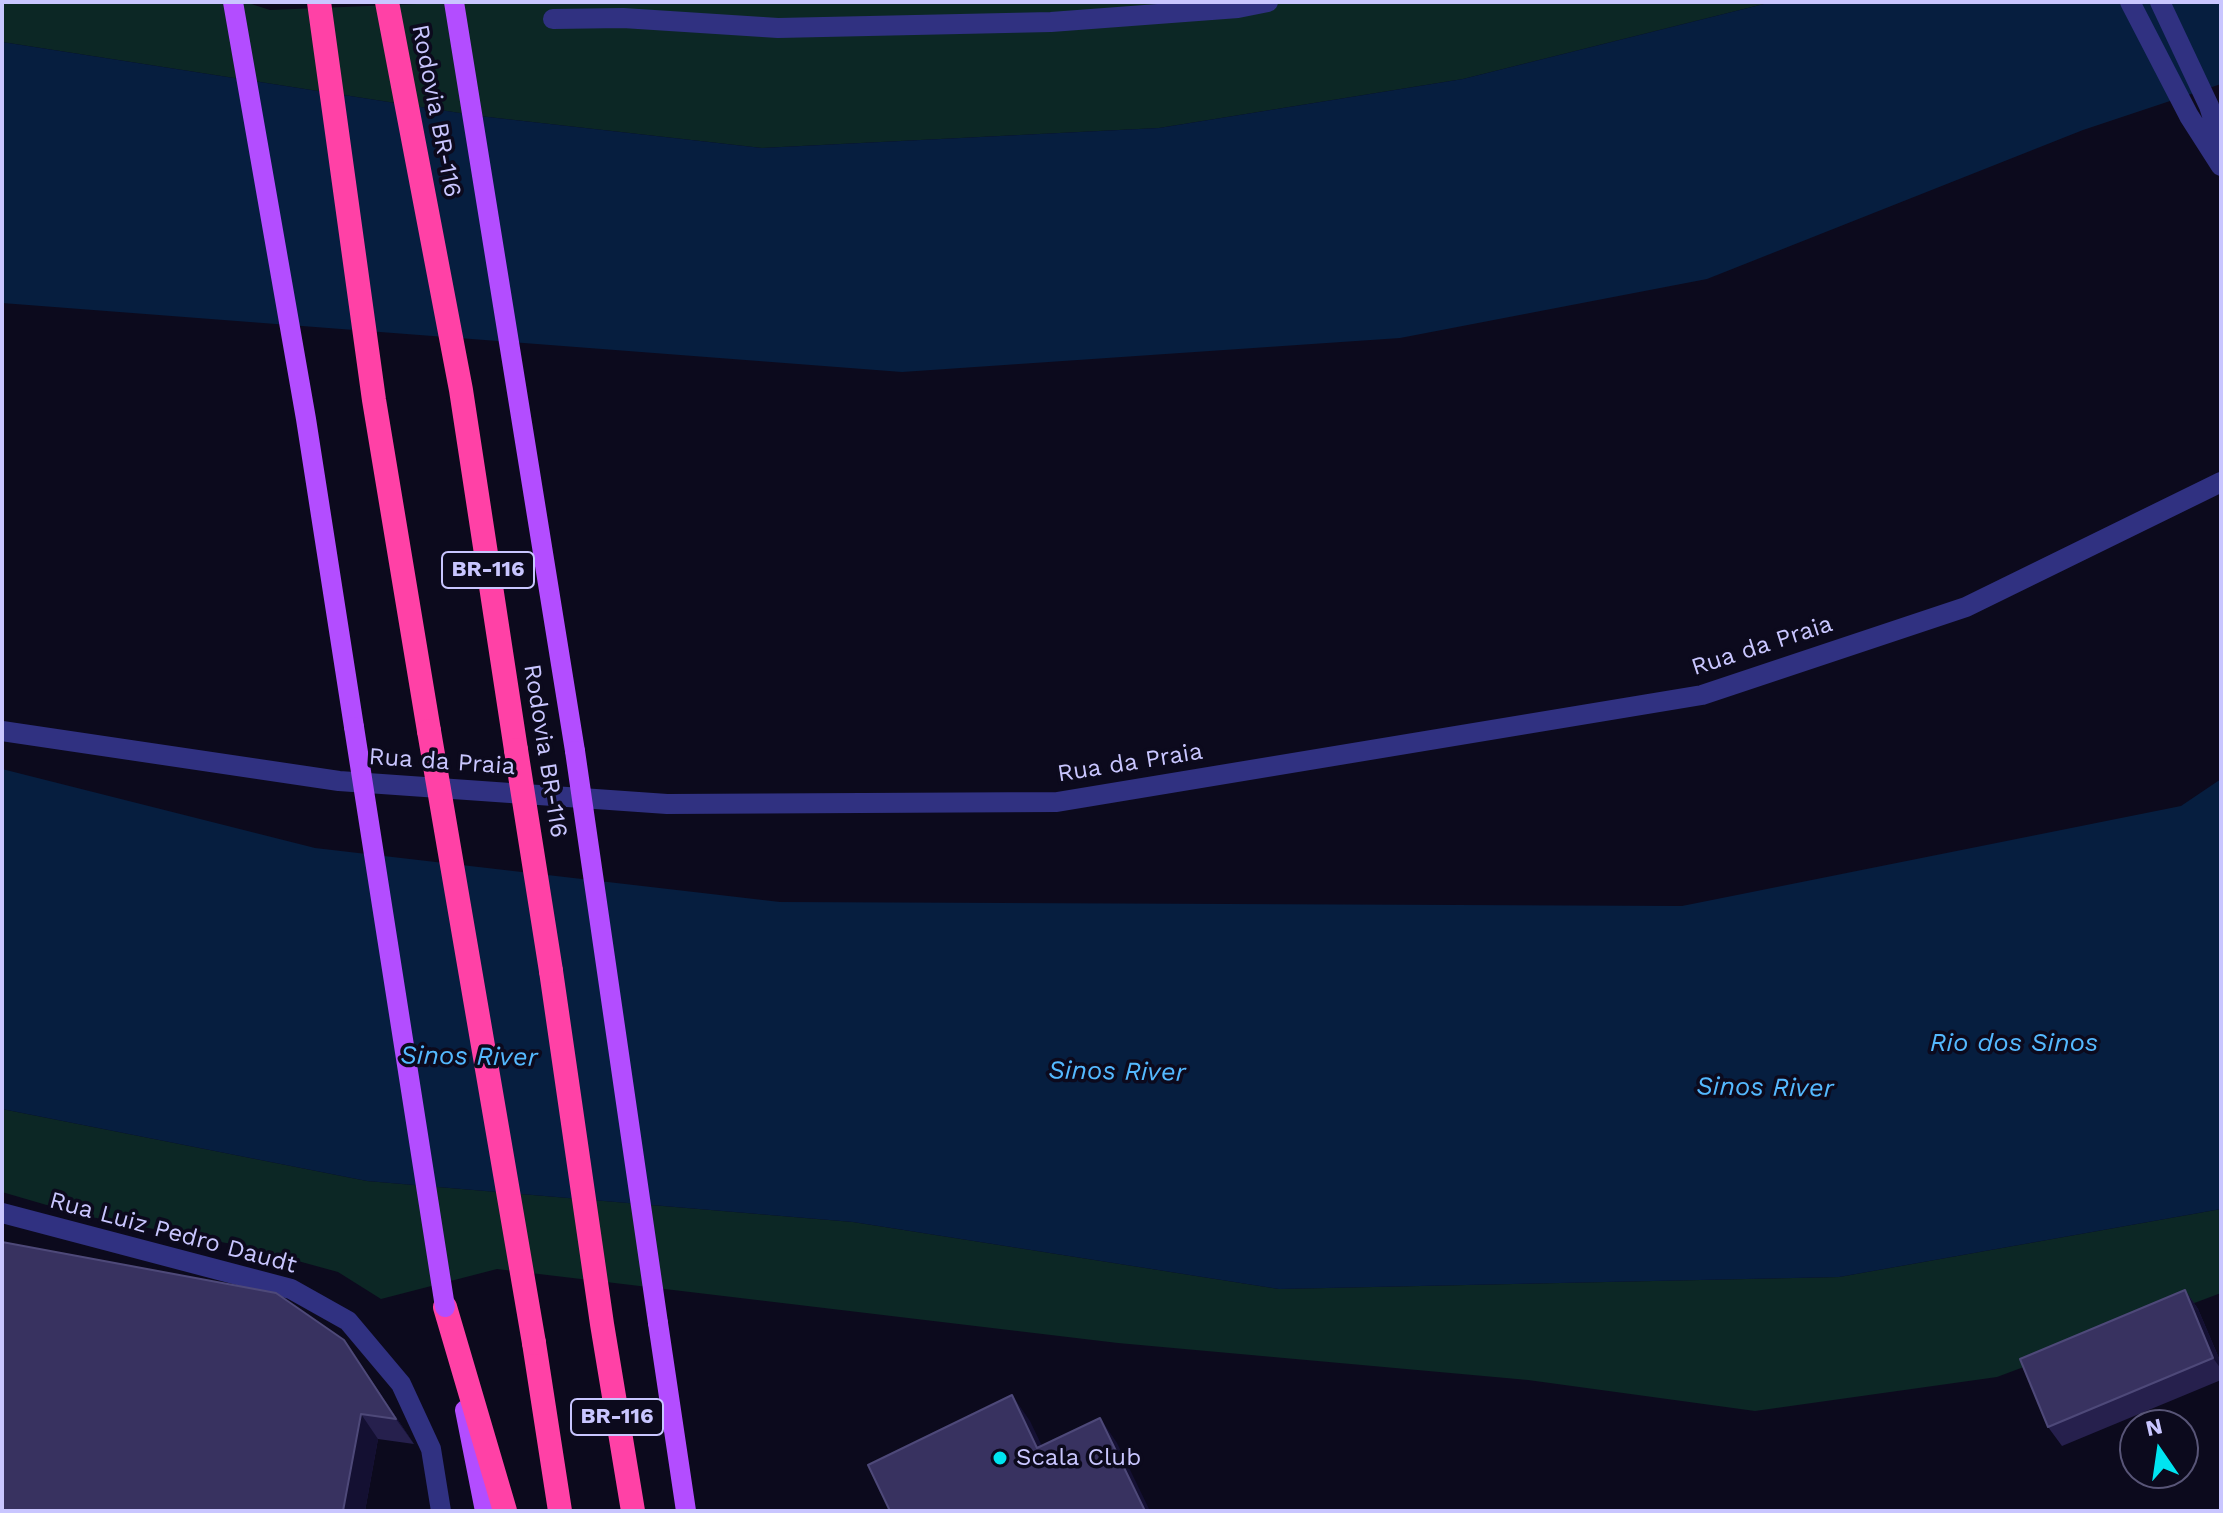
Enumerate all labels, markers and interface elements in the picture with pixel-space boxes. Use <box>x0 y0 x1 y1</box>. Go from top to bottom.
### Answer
street label: Rodovia BR-116 <box>405 22 467 200</box>
road number: BR-116 <box>442 552 534 588</box>
street label: Rua da Praia <box>1688 610 1836 682</box>
street label: Rodovia BR-116 <box>517 662 573 840</box>
street label: Rua da Praia <box>1055 737 1205 789</box>
street label: Rua da Praia <box>368 743 516 781</box>
water label: Rio dos Sinos <box>1930 1027 2098 1059</box>
water label: Sinos River <box>400 1040 538 1074</box>
water label: Sinos River <box>1048 1055 1186 1089</box>
water label: Sinos River <box>1696 1071 1834 1105</box>
street label: Rua Luiz Pedro Daudt <box>46 1186 300 1280</box>
road number: BR-116 <box>571 1399 663 1435</box>
north arrow <box>2119 1409 2199 1489</box>
text: N <box>2143 1413 2165 1441</box>
place label: Scala Club <box>1016 1444 1141 1472</box>
marker: Scala Club <box>991 1449 1009 1467</box>

